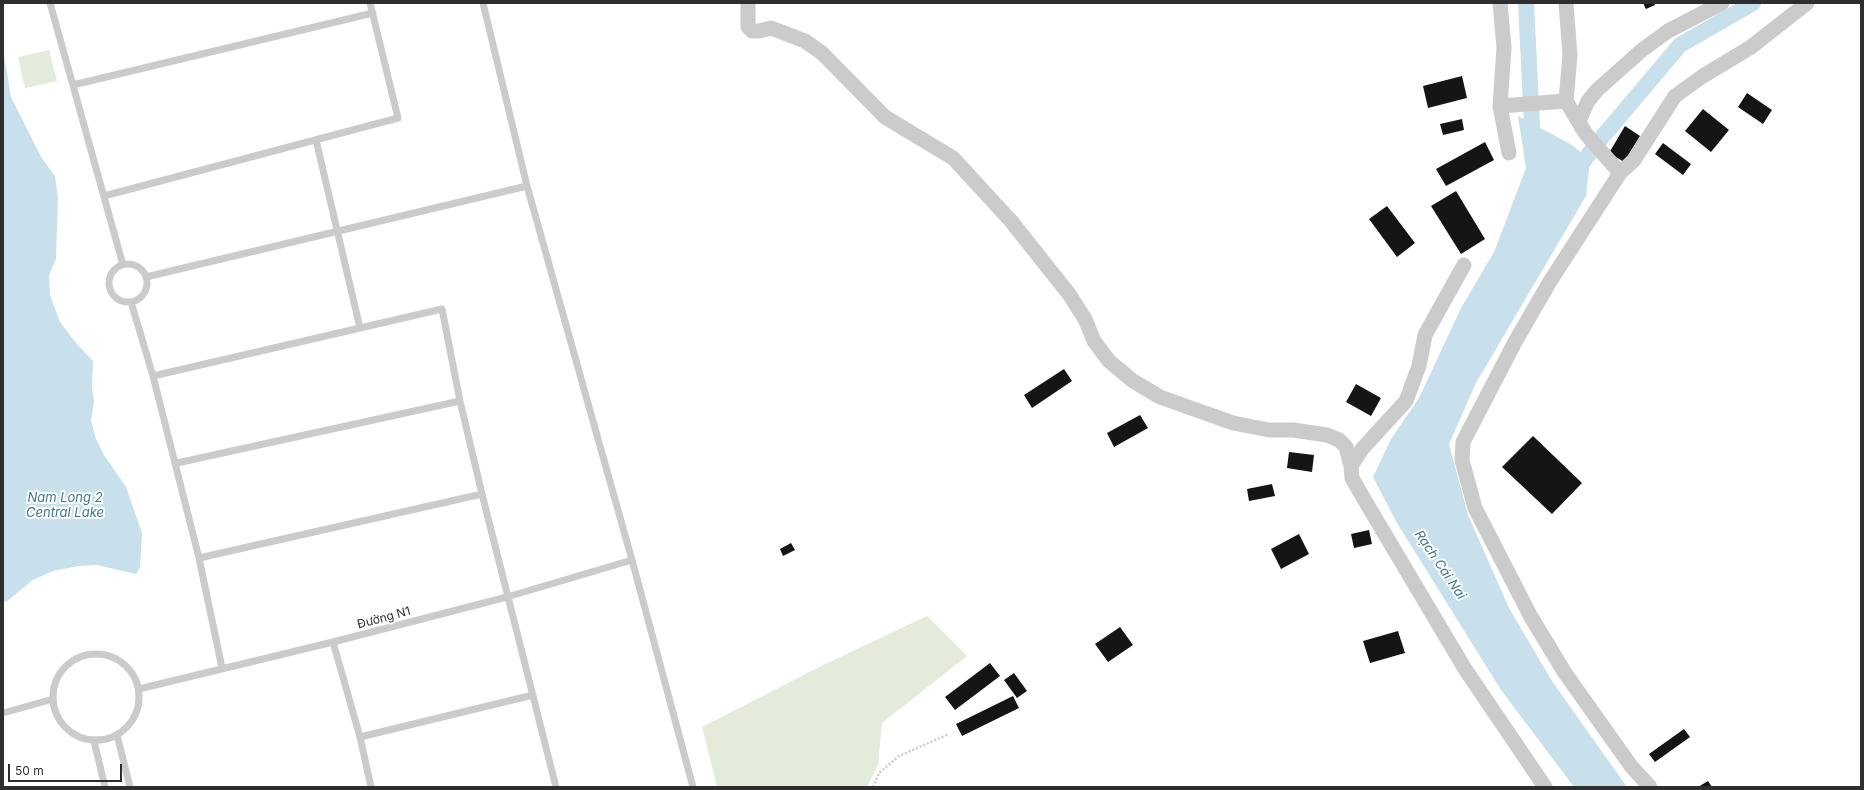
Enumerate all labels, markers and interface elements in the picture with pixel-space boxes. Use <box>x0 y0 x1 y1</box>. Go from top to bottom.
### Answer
water label: Nam Long 2 Central Lake <box>26 490 104 521</box>
water label: Rạch Cái Nai <box>1411 527 1469 603</box>
street label: Đường N1 <box>356 604 412 632</box>
scale bar <box>10 756 124 782</box>
text: 50 m <box>15 763 44 778</box>

